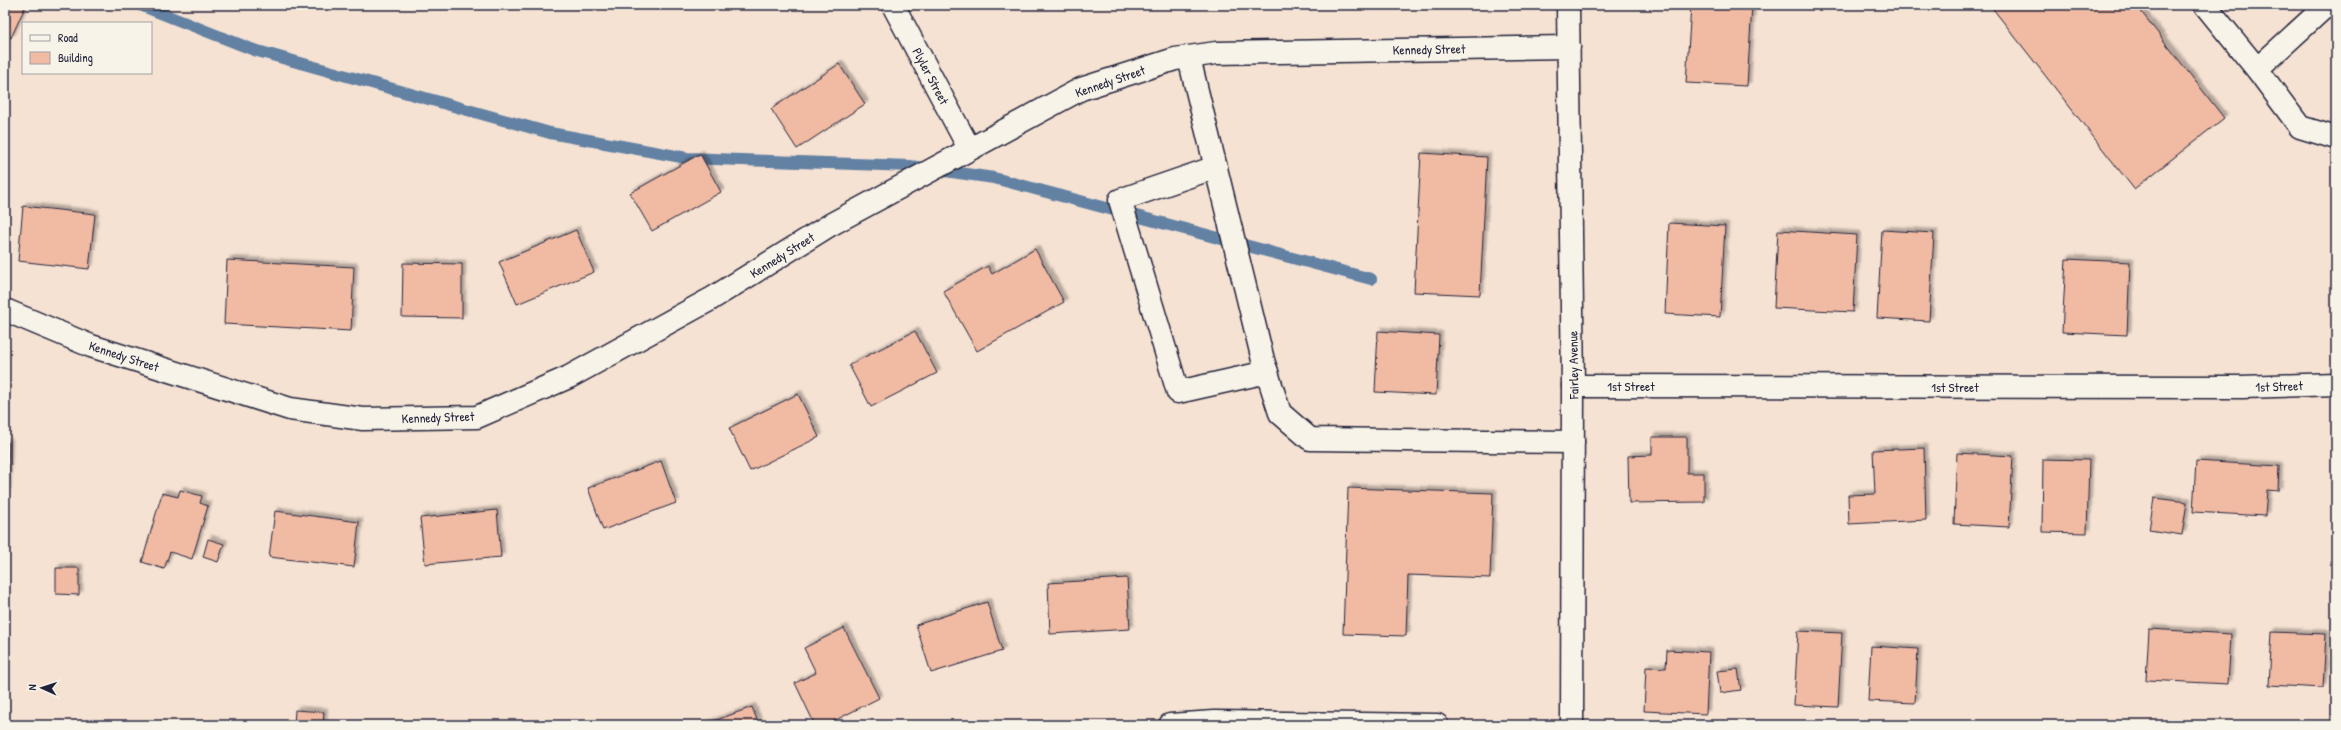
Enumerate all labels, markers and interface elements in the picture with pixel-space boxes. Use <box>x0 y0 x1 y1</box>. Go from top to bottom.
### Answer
legend <box>22 22 152 74</box>
text: Road <box>58 29 78 46</box>
street label: Kennedy Street <box>1392 39 1466 59</box>
street label: Plyler Street <box>908 44 954 108</box>
text: Building <box>58 49 93 66</box>
street label: Kennedy Street <box>1073 60 1148 101</box>
street label: Kennedy Street <box>746 228 818 282</box>
street label: Fairley Avenue <box>1563 331 1583 400</box>
street label: Kennedy Street <box>87 336 162 376</box>
street label: 1st Street <box>2255 376 2304 396</box>
street label: 1st Street <box>1607 377 1655 395</box>
street label: 1st Street <box>1931 378 1979 396</box>
street label: Kennedy Street <box>401 407 475 427</box>
north arrow <box>22 668 62 708</box>
text: N <box>25 684 39 691</box>

